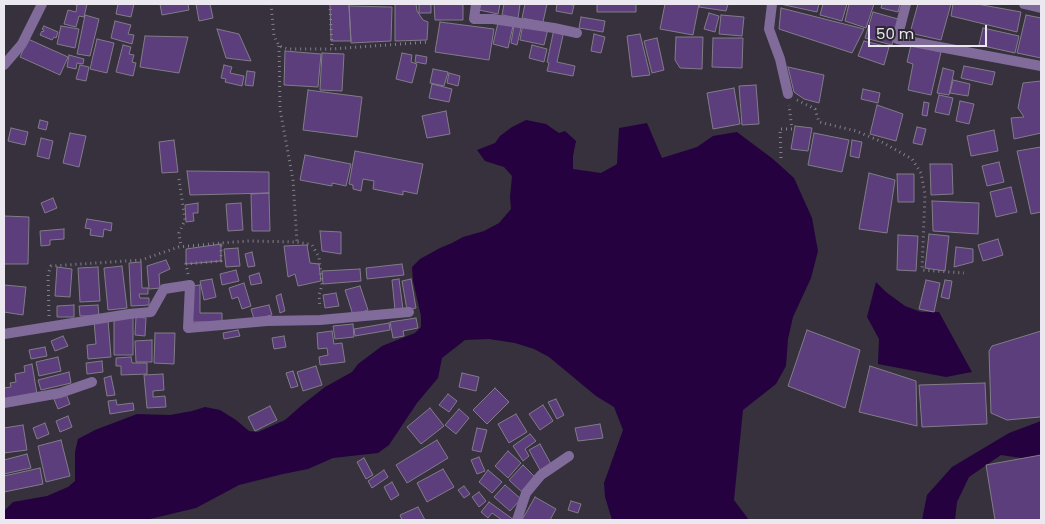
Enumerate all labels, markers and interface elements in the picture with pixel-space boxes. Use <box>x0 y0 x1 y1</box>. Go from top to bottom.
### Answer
scale bar <box>870 15 989 47</box>
text: 50 m <box>876 23 914 44</box>

